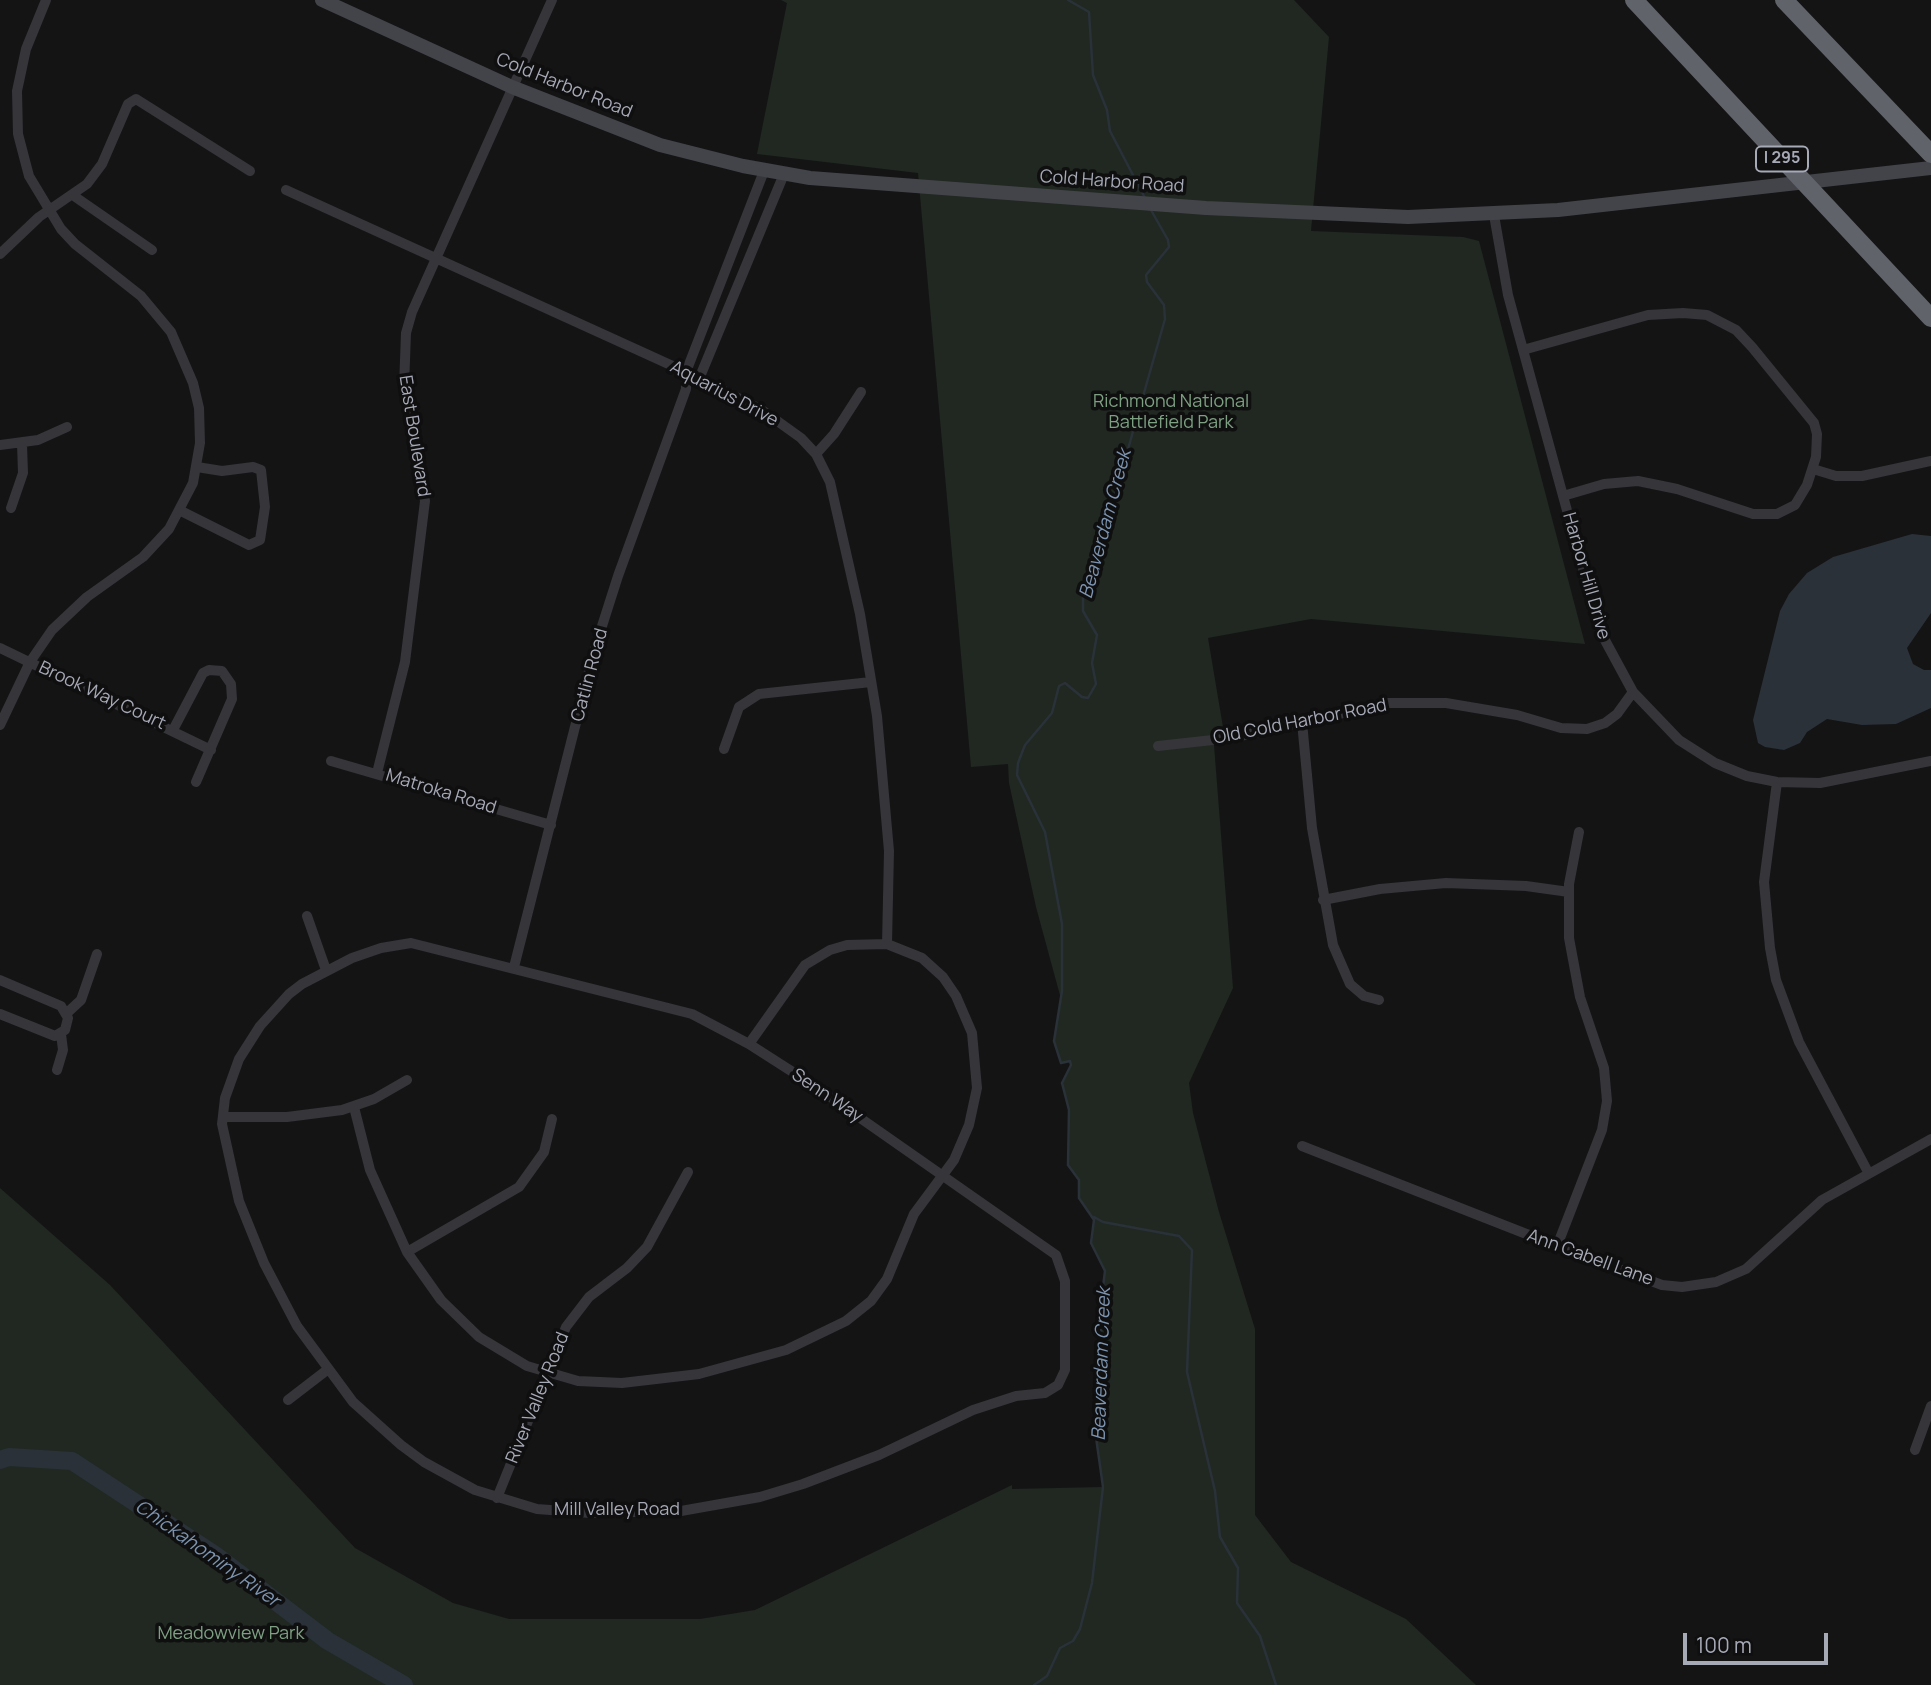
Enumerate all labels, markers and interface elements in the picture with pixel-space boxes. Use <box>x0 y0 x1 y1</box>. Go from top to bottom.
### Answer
street label: Cold Harbor Road <box>493 49 635 123</box>
road number: I 295 <box>1756 146 1808 172</box>
street label: Cold Harbor Road <box>1039 166 1185 198</box>
street label: Aquarius Drive <box>666 356 782 432</box>
street label: East Boulevard <box>394 374 434 498</box>
park label: Richmond National Battlefield Park <box>1093 391 1249 434</box>
water label: Beaverdam Creek <box>1075 447 1137 601</box>
street label: Harbor Hill Drive <box>1558 510 1614 642</box>
street label: Catlin Road <box>567 626 613 724</box>
street label: Brook Way Court <box>35 657 169 735</box>
street label: Old Cold Harbor Road <box>1211 695 1389 749</box>
street label: Matroka Road <box>383 765 499 819</box>
street label: Senn Way <box>787 1064 867 1128</box>
street label: Ann Cabell Lane <box>1524 1225 1656 1291</box>
water label: Beaverdam Creek <box>1088 1287 1116 1441</box>
street label: River Valley Road <box>502 1329 574 1467</box>
water label: Chickahominy River <box>130 1496 284 1612</box>
street label: Mill Valley Road <box>554 1499 680 1521</box>
scale bar <box>1686 1618 1831 1662</box>
park label: Meadowview Park <box>157 1623 305 1645</box>
text: 100 m <box>1696 1631 1752 1659</box>

